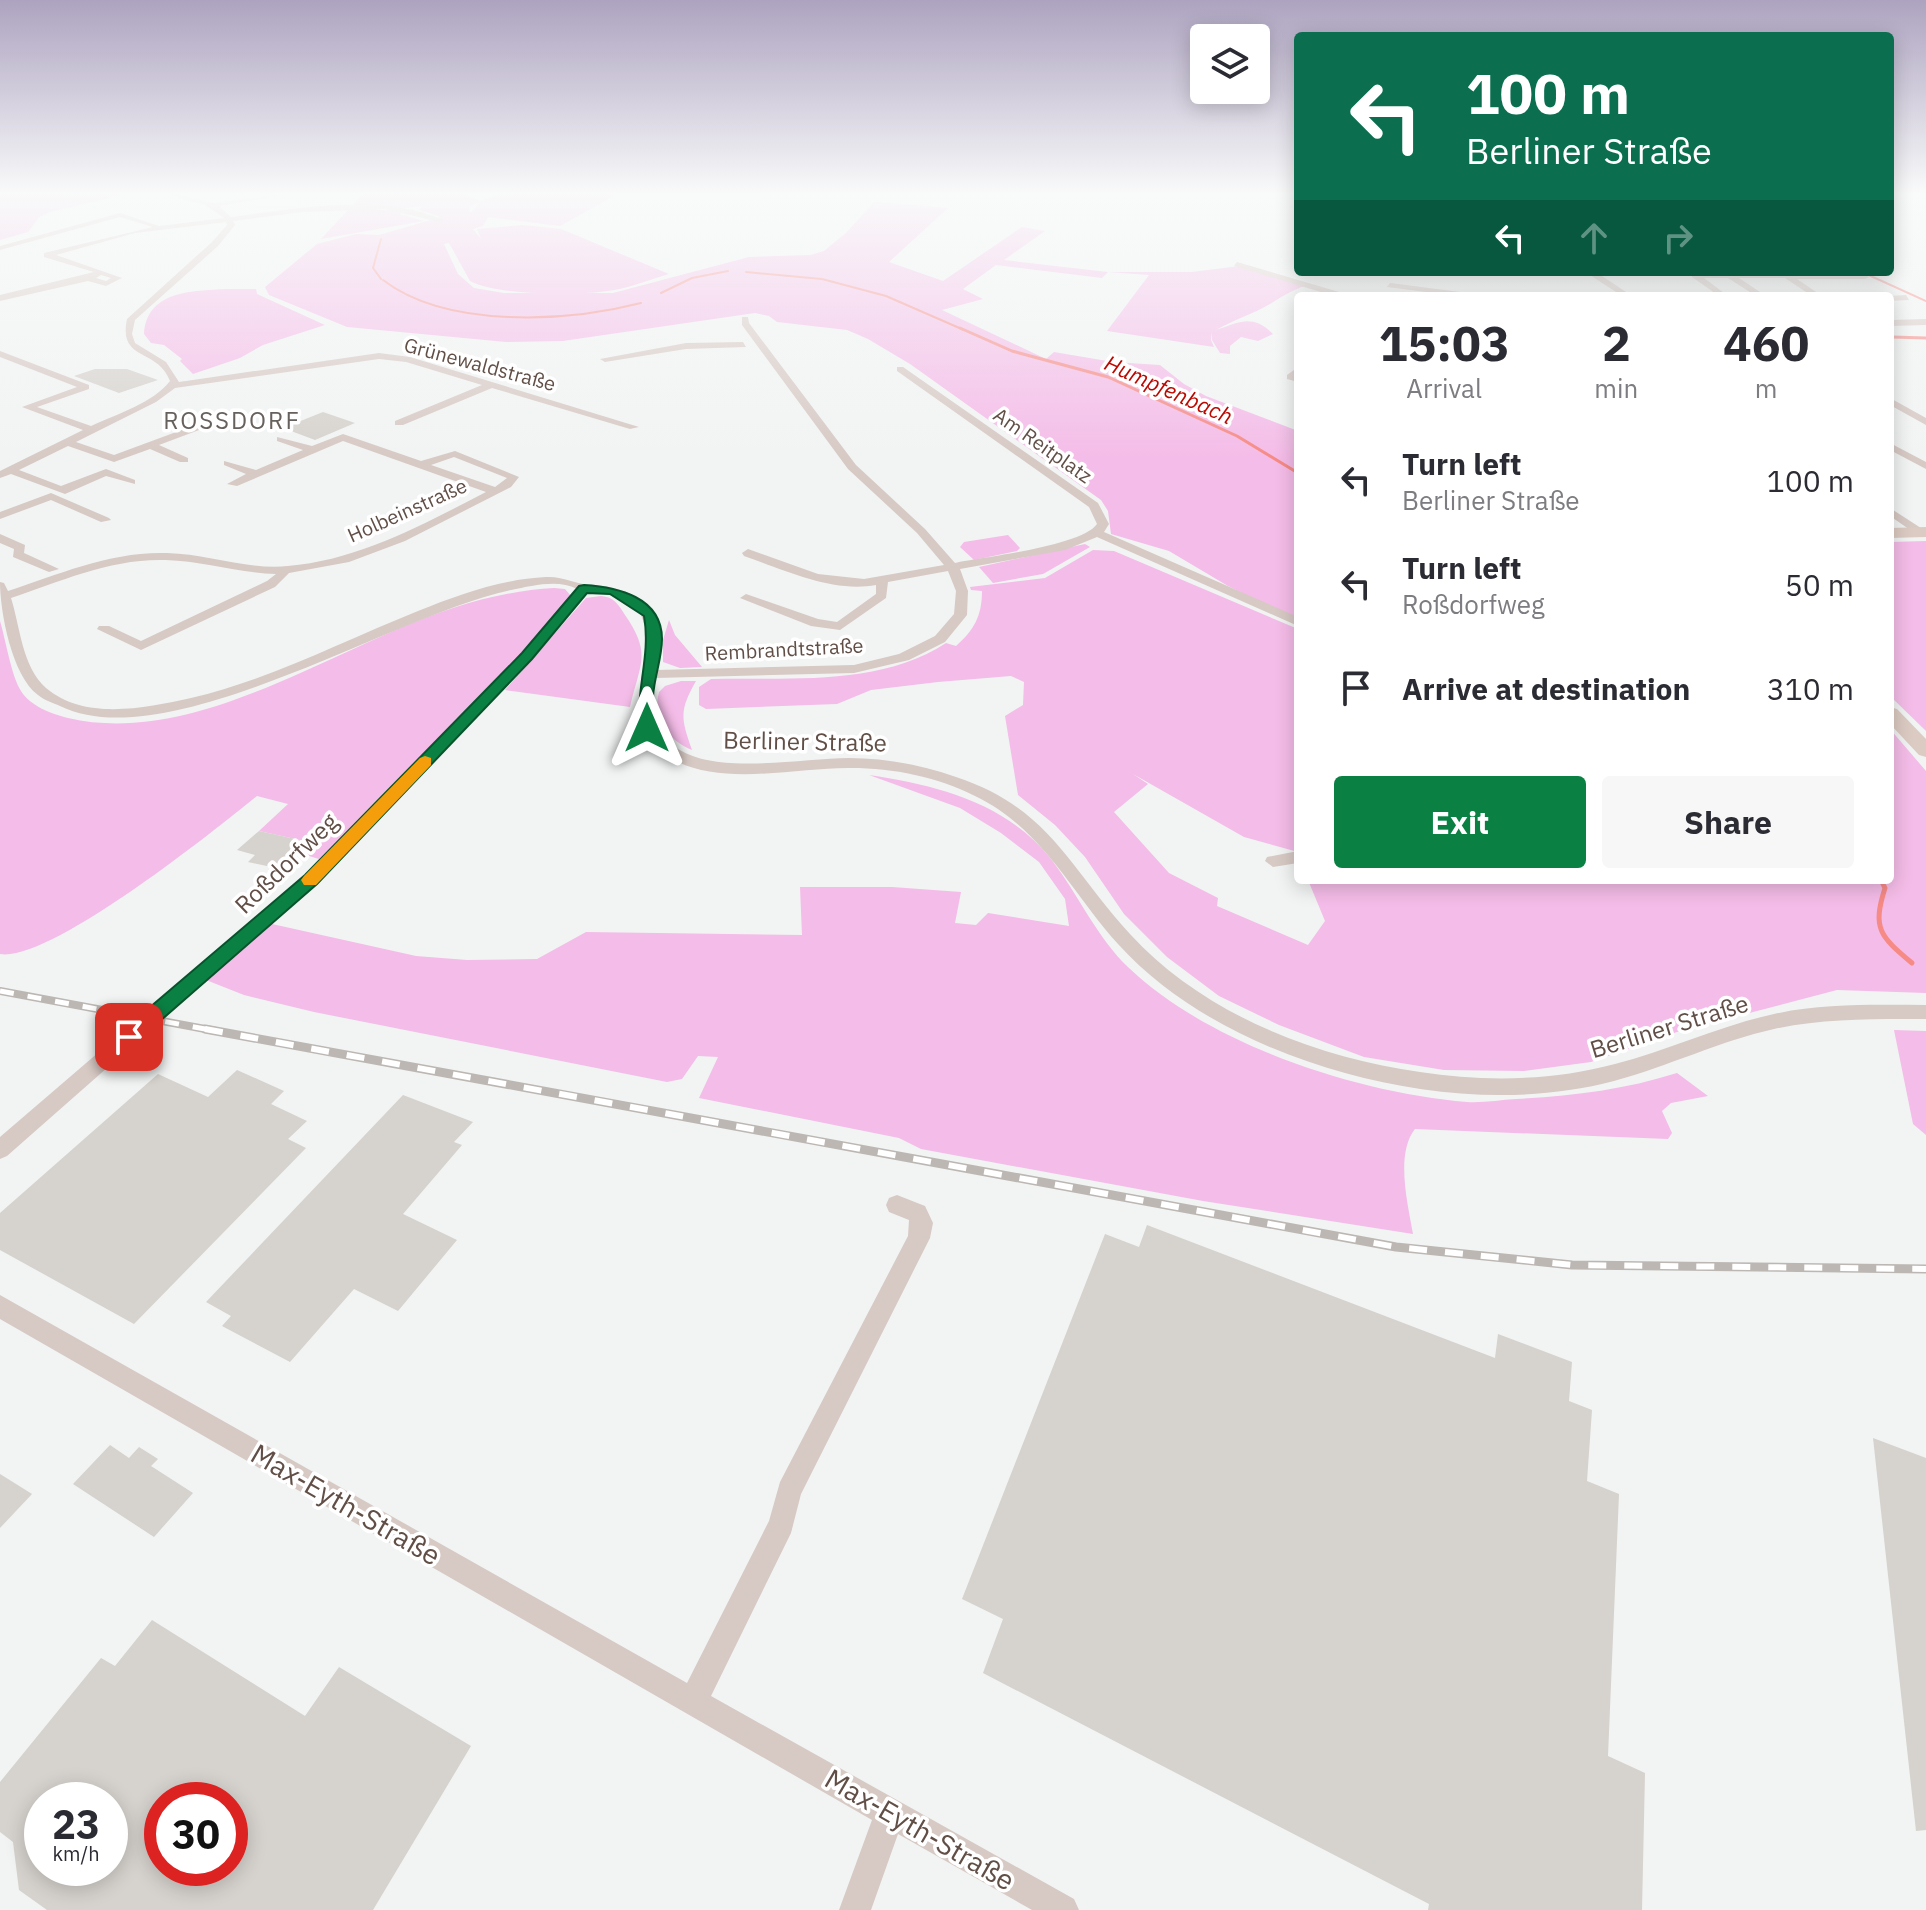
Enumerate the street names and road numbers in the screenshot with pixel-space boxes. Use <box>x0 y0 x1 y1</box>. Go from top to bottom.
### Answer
street label: Grünewaldstraße <box>401 331 559 397</box>
street label: Am Reitplatz <box>988 401 1098 489</box>
street label: Holbeinstraße <box>343 472 471 548</box>
street label: Rembrandtstraße <box>704 631 864 667</box>
street label: Berliner Straße <box>723 724 887 758</box>
street label: Roßdorfweg <box>227 805 345 920</box>
street label: Berliner Straße <box>1586 987 1752 1065</box>
street label: Max-Eyth-Straße <box>244 1435 448 1573</box>
street label: Max-Eyth-Straße <box>818 1760 1022 1898</box>

